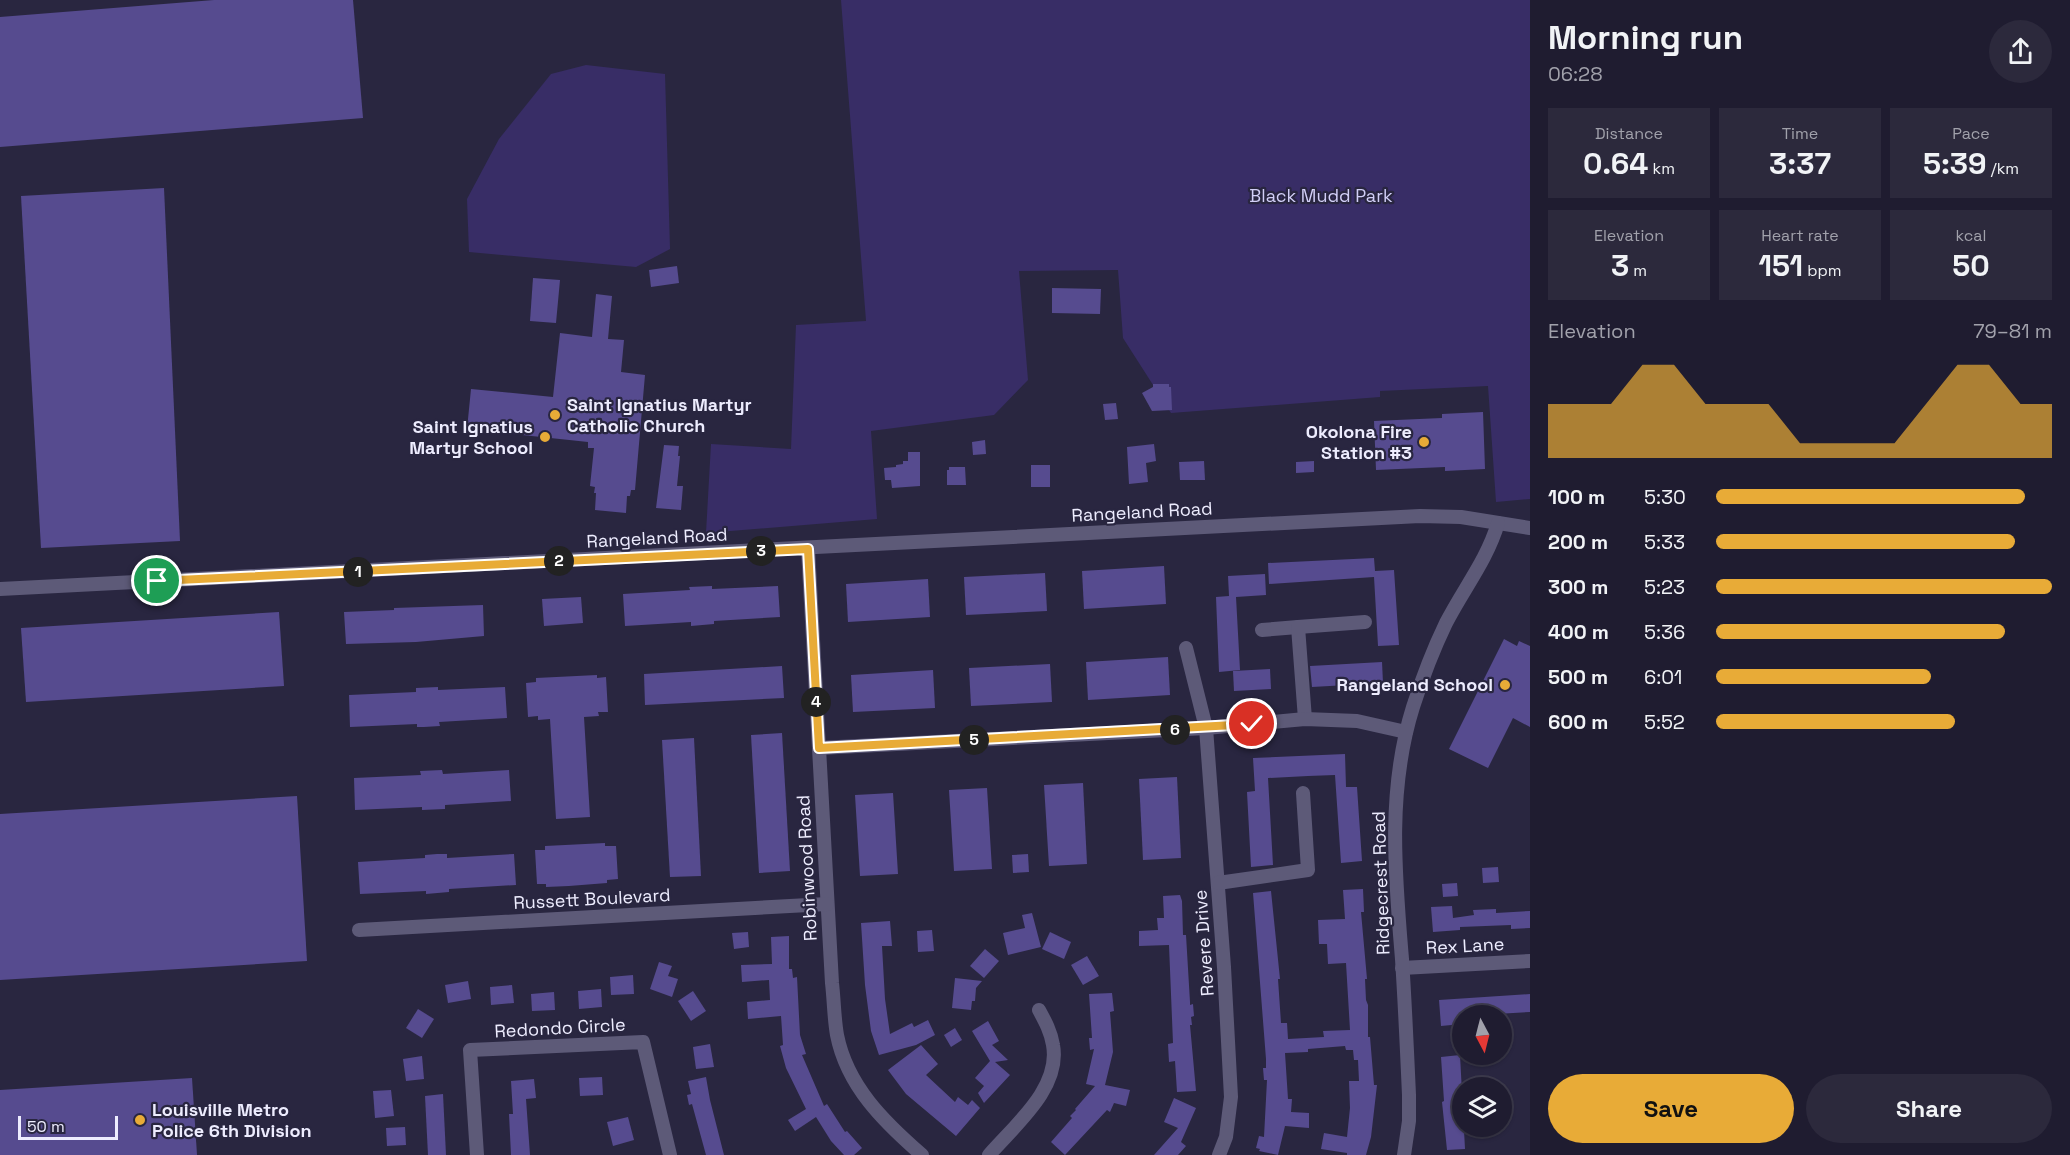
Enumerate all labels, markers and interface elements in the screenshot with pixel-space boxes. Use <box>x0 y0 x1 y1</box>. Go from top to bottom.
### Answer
text: Morning run <box>1548 17 1743 59</box>
button: share <box>1989 20 2052 83</box>
text: 06:28 <box>1548 61 1603 87</box>
text: Distance <box>1595 123 1663 144</box>
text: Time <box>1782 123 1818 144</box>
text: Pace <box>1952 123 1990 144</box>
text: 0.64 <box>1583 144 1648 183</box>
text: 3:37 <box>1769 144 1831 183</box>
text: 5:39 <box>1923 144 1987 183</box>
text: km <box>1648 158 1675 179</box>
text: /km <box>1987 158 2019 179</box>
park label: Black Mudd Park <box>1249 184 1393 207</box>
text: Elevation <box>1594 225 1664 246</box>
text: Heart rate <box>1761 225 1839 246</box>
text: kcal <box>1956 225 1986 246</box>
text: 3 <box>1611 246 1629 285</box>
text: 151 <box>1758 246 1803 285</box>
text: 50 <box>1952 246 1990 285</box>
text: m <box>1629 260 1647 281</box>
text: bpm <box>1803 260 1842 281</box>
text: Elevation <box>1548 318 1636 344</box>
text: 79–81 m <box>1973 318 2052 344</box>
place label: Saint Ignatius Martyr Catholic Church <box>567 393 752 437</box>
marker: Saint Ignatius Martyr Catholic Church <box>548 408 562 422</box>
place label: Saint Ignatius Martyr School <box>409 415 533 459</box>
place label: Okolona Fire Station #3 <box>1306 420 1412 464</box>
marker: Saint Ignatius Martyr School <box>538 430 552 444</box>
marker: Okolona Fire Station #3 <box>1417 435 1431 449</box>
text: 100 m <box>1548 484 1605 510</box>
text: 5:30 <box>1644 484 1686 510</box>
street label: Rangeland Road <box>1071 496 1213 527</box>
street label: Rangeland Road <box>586 522 728 553</box>
text: 200 m <box>1548 529 1608 555</box>
text: 5:33 <box>1644 529 1685 555</box>
pin: 3 <box>746 536 776 566</box>
text: 3 <box>756 540 766 561</box>
pin: 2 <box>544 546 574 576</box>
text: 2 <box>554 550 564 571</box>
pin <box>131 555 182 606</box>
pin: 1 <box>343 557 373 587</box>
text: 1 <box>354 561 362 582</box>
icon: arrive <box>140 564 173 597</box>
text: 300 m <box>1548 574 1608 600</box>
text: 5:23 <box>1644 574 1685 600</box>
text: 400 m <box>1548 619 1609 645</box>
text: 5:36 <box>1644 619 1685 645</box>
text: 500 m <box>1548 664 1608 690</box>
text: 6:01 <box>1644 664 1682 690</box>
place label: Rangeland School <box>1337 673 1493 696</box>
marker: Rangeland School <box>1498 678 1512 692</box>
pin: 4 <box>801 687 831 717</box>
text: 4 <box>811 691 821 712</box>
pin <box>1226 698 1277 749</box>
icon: check <box>1235 707 1268 740</box>
text: 600 m <box>1548 709 1608 735</box>
text: 5:52 <box>1644 709 1685 735</box>
pin: 6 <box>1160 715 1190 745</box>
text: 6 <box>1170 719 1180 740</box>
pin: 5 <box>959 725 989 755</box>
text: 5 <box>969 729 979 750</box>
street label: Robinwood Road <box>791 794 822 942</box>
street label: Ridgecrest Road <box>1366 811 1395 955</box>
street label: Russett Boulevard <box>513 883 671 914</box>
street label: Revere Drive <box>1188 889 1219 997</box>
street label: Rex Lane <box>1425 932 1505 959</box>
north arrow <box>1452 1005 1512 1065</box>
map controls <box>1452 1005 1512 1137</box>
street label: Redondo Circle <box>494 1013 626 1042</box>
button: Save <box>1548 1074 1794 1143</box>
button: Share <box>1806 1074 2052 1143</box>
button: layers <box>1452 1077 1512 1137</box>
place label: Louisville Metro Police 6th Division <box>152 1098 312 1142</box>
scale bar <box>18 1113 118 1140</box>
marker: Louisville Metro Police 6th Division <box>133 1113 147 1127</box>
text: 50 m <box>27 1116 65 1137</box>

